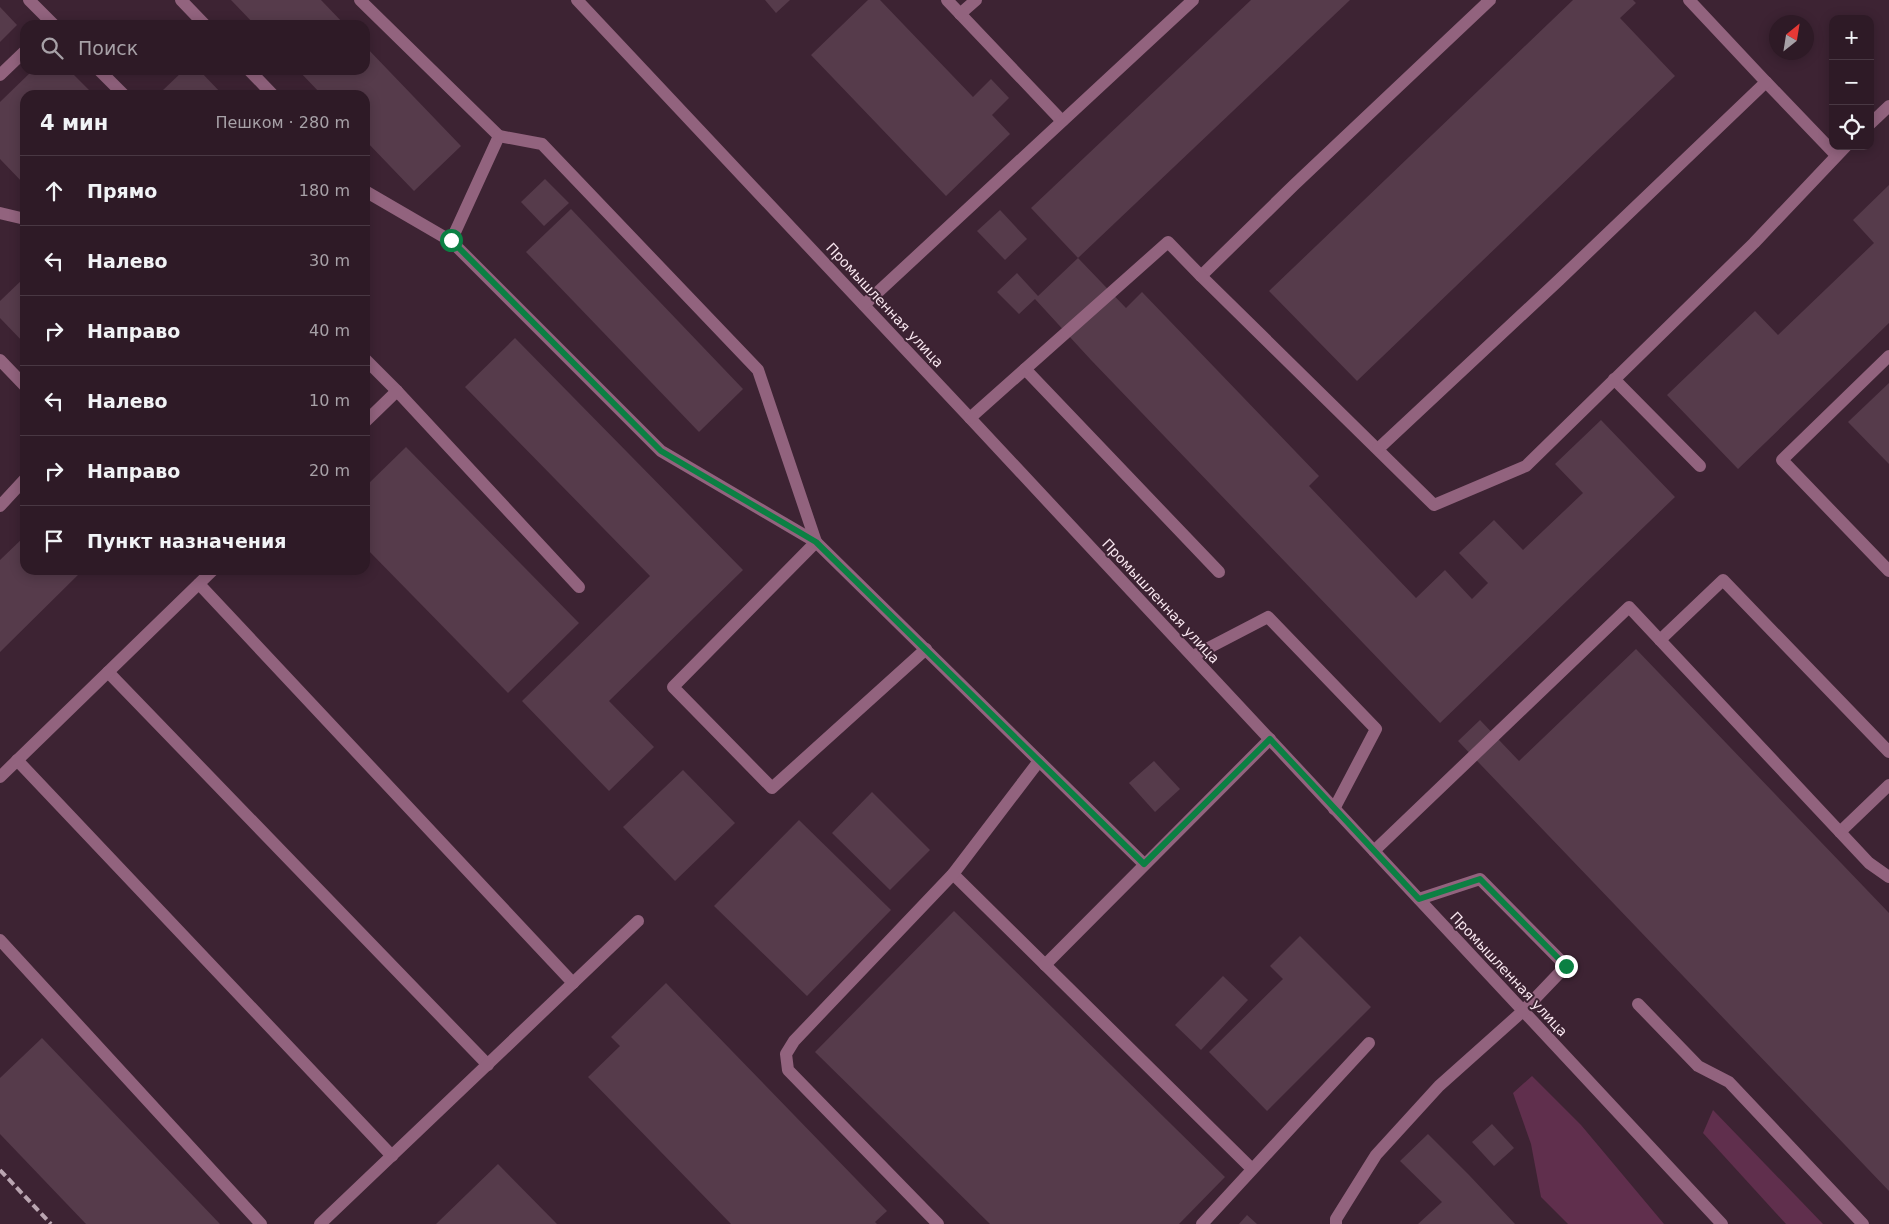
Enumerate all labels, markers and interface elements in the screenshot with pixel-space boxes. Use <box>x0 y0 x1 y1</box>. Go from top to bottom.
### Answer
north arrow <box>1769 15 1814 60</box>
map controls <box>1829 15 1874 150</box>
button: + <box>1829 15 1874 60</box>
search box <box>20 20 370 75</box>
icon: search <box>38 34 66 62</box>
text: Поиск <box>78 37 138 59</box>
button: − <box>1829 60 1874 105</box>
button: locate <box>1829 105 1874 150</box>
text: 4 мин <box>40 111 108 135</box>
text: Пешком · 280 m <box>215 113 350 132</box>
icon: ahead <box>40 177 68 205</box>
text: Прямо <box>87 180 157 202</box>
text: 180 m <box>299 181 350 200</box>
route start <box>440 229 463 252</box>
street label: Промышленная улица <box>823 240 947 370</box>
icon: left <box>40 247 68 275</box>
text: Налево <box>87 250 168 272</box>
text: 30 m <box>309 251 350 270</box>
icon: right <box>40 317 68 345</box>
text: Направо <box>87 320 180 342</box>
text: 40 m <box>309 321 350 340</box>
icon: left <box>40 387 68 415</box>
text: Налево <box>87 390 168 412</box>
text: 10 m <box>309 391 350 410</box>
icon: right <box>40 457 68 485</box>
text: Направо <box>87 460 180 482</box>
text: 20 m <box>309 461 350 480</box>
icon: arrive <box>40 527 68 555</box>
text: Пункт назначения <box>87 530 286 552</box>
street label: Промышленная улица <box>1099 536 1223 666</box>
street label: Промышленная улица <box>1447 909 1571 1039</box>
route end <box>1555 955 1578 978</box>

